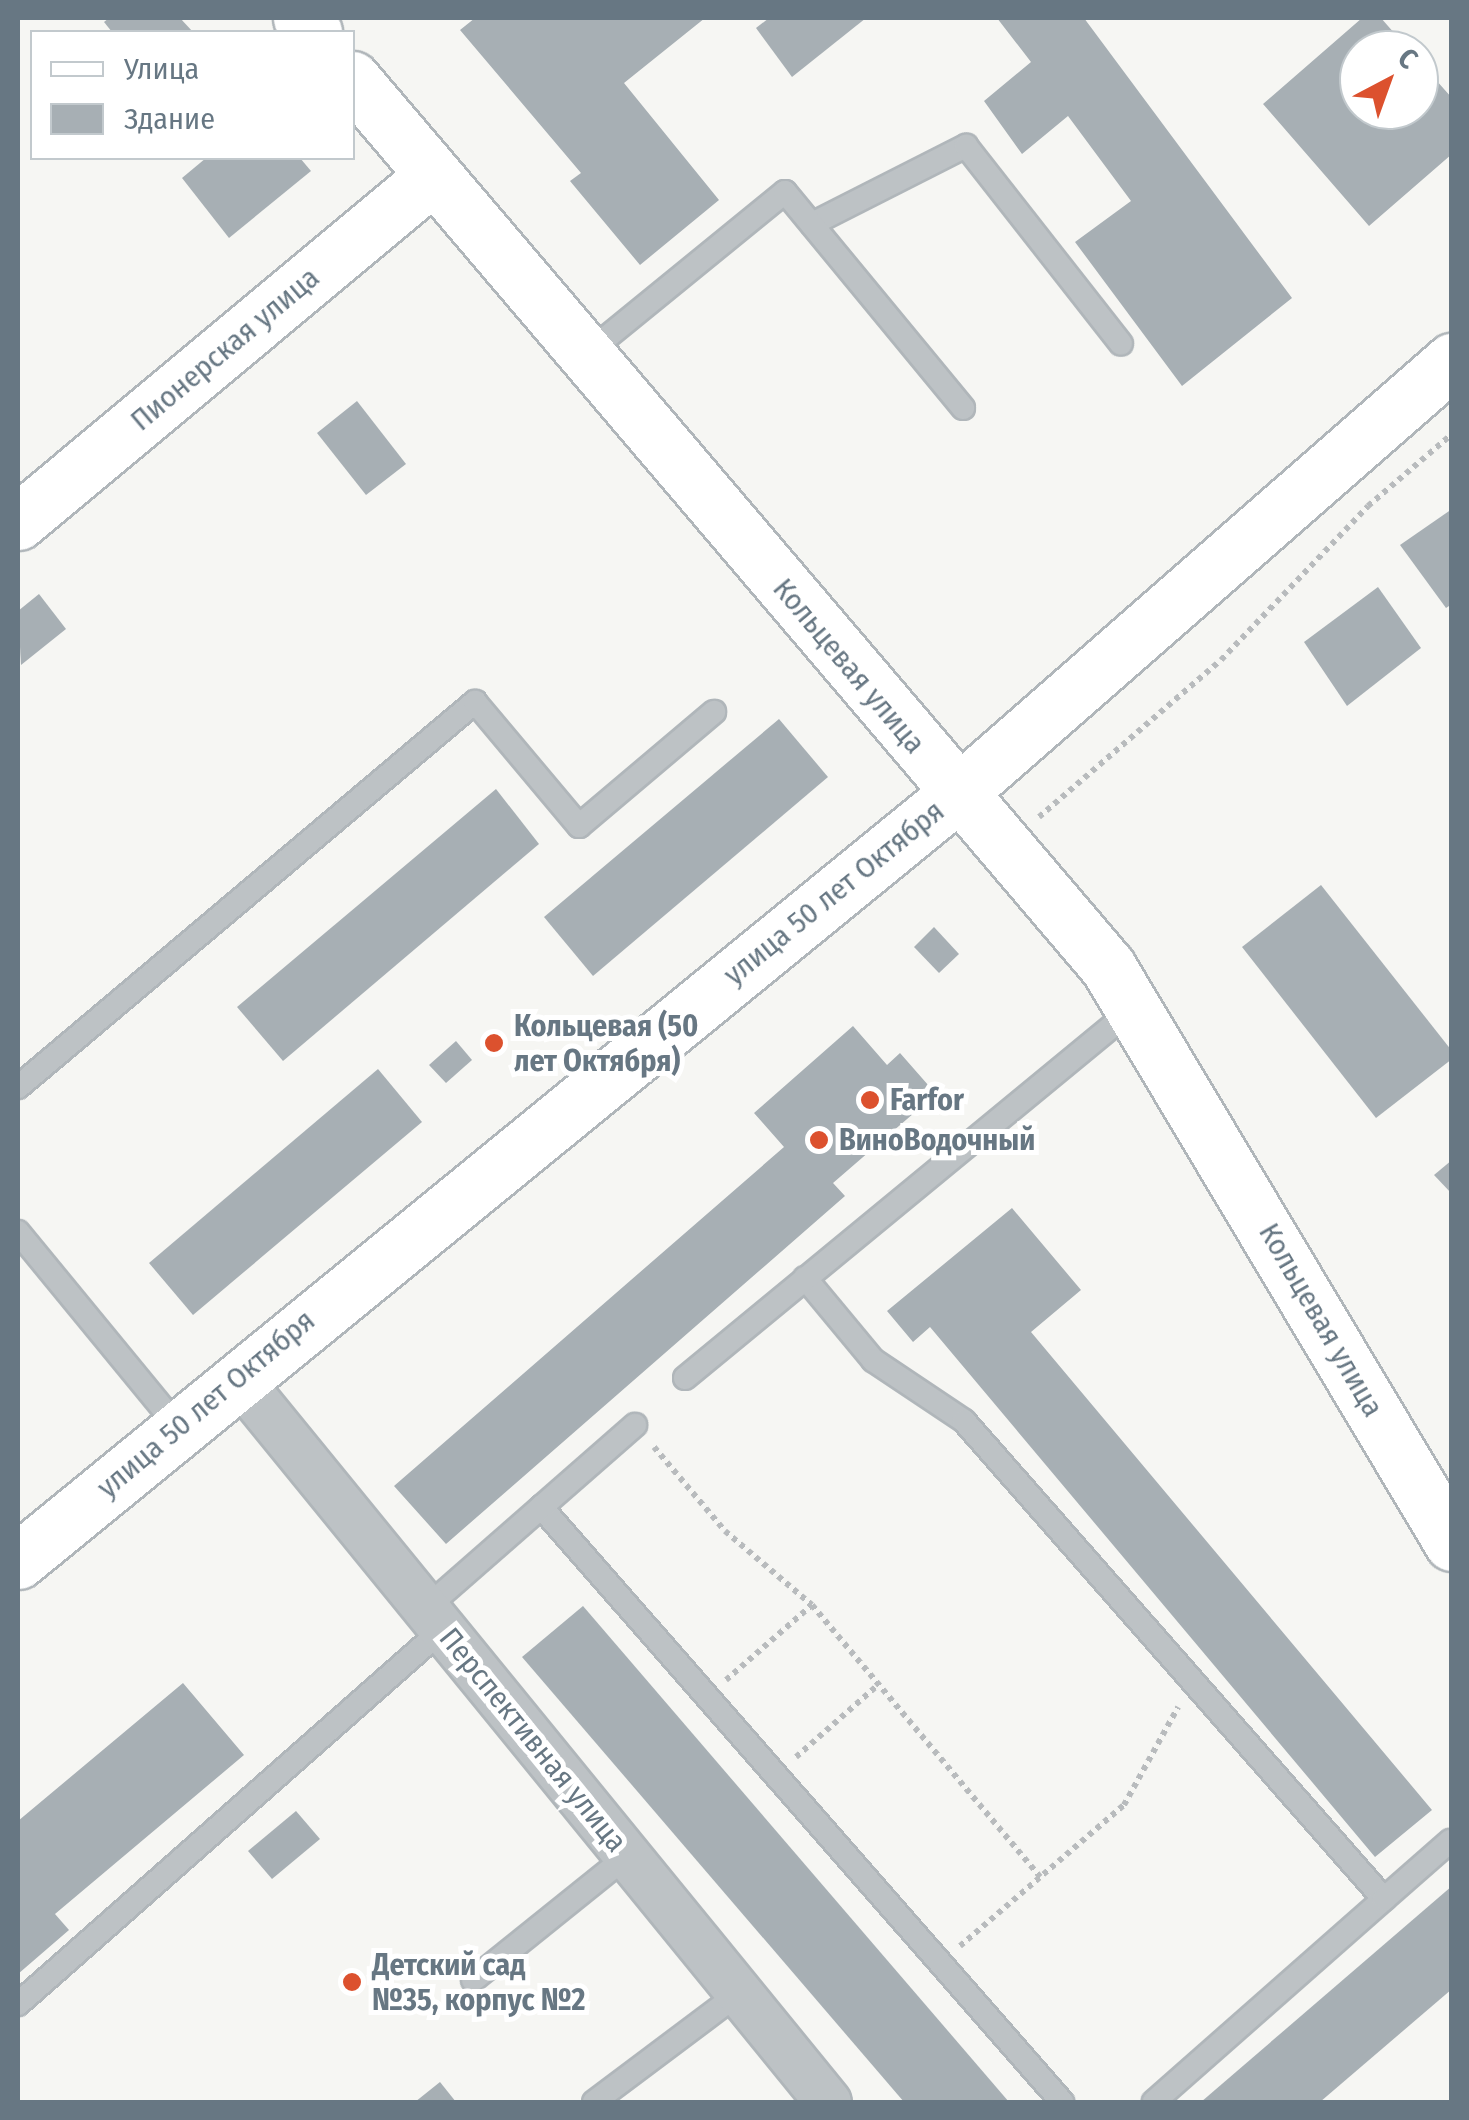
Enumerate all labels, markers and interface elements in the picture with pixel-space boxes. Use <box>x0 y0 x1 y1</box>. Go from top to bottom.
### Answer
legend <box>30 30 355 160</box>
north arrow <box>1339 30 1439 130</box>
text: С <box>1391 41 1424 76</box>
text: Улица <box>124 51 199 87</box>
text: Здание <box>124 101 215 137</box>
street label: Пионерская улица <box>123 260 327 438</box>
street label: Кольцевая улица <box>765 571 933 761</box>
street label: улица 50 лет Октября <box>717 793 951 993</box>
place label: Кольцевая (50 лет Октября) <box>514 1008 698 1078</box>
marker: Кольцевая (50 лет Октября) <box>483 1032 505 1054</box>
place label: Farfor <box>890 1082 964 1118</box>
marker: Farfor <box>859 1089 881 1111</box>
place label: ВиноВодочный <box>839 1122 1035 1158</box>
marker: ВиноВодочный <box>808 1129 830 1151</box>
street label: Кольцевая улица <box>1251 1217 1391 1423</box>
street label: улица 50 лет Октября <box>90 1302 322 1506</box>
street label: Перспективная улица <box>432 1621 634 1859</box>
place label: Детский сад №35, корпус №2 <box>372 1947 585 2018</box>
marker: Детский сад №35, корпус №2 <box>341 1971 363 1993</box>

